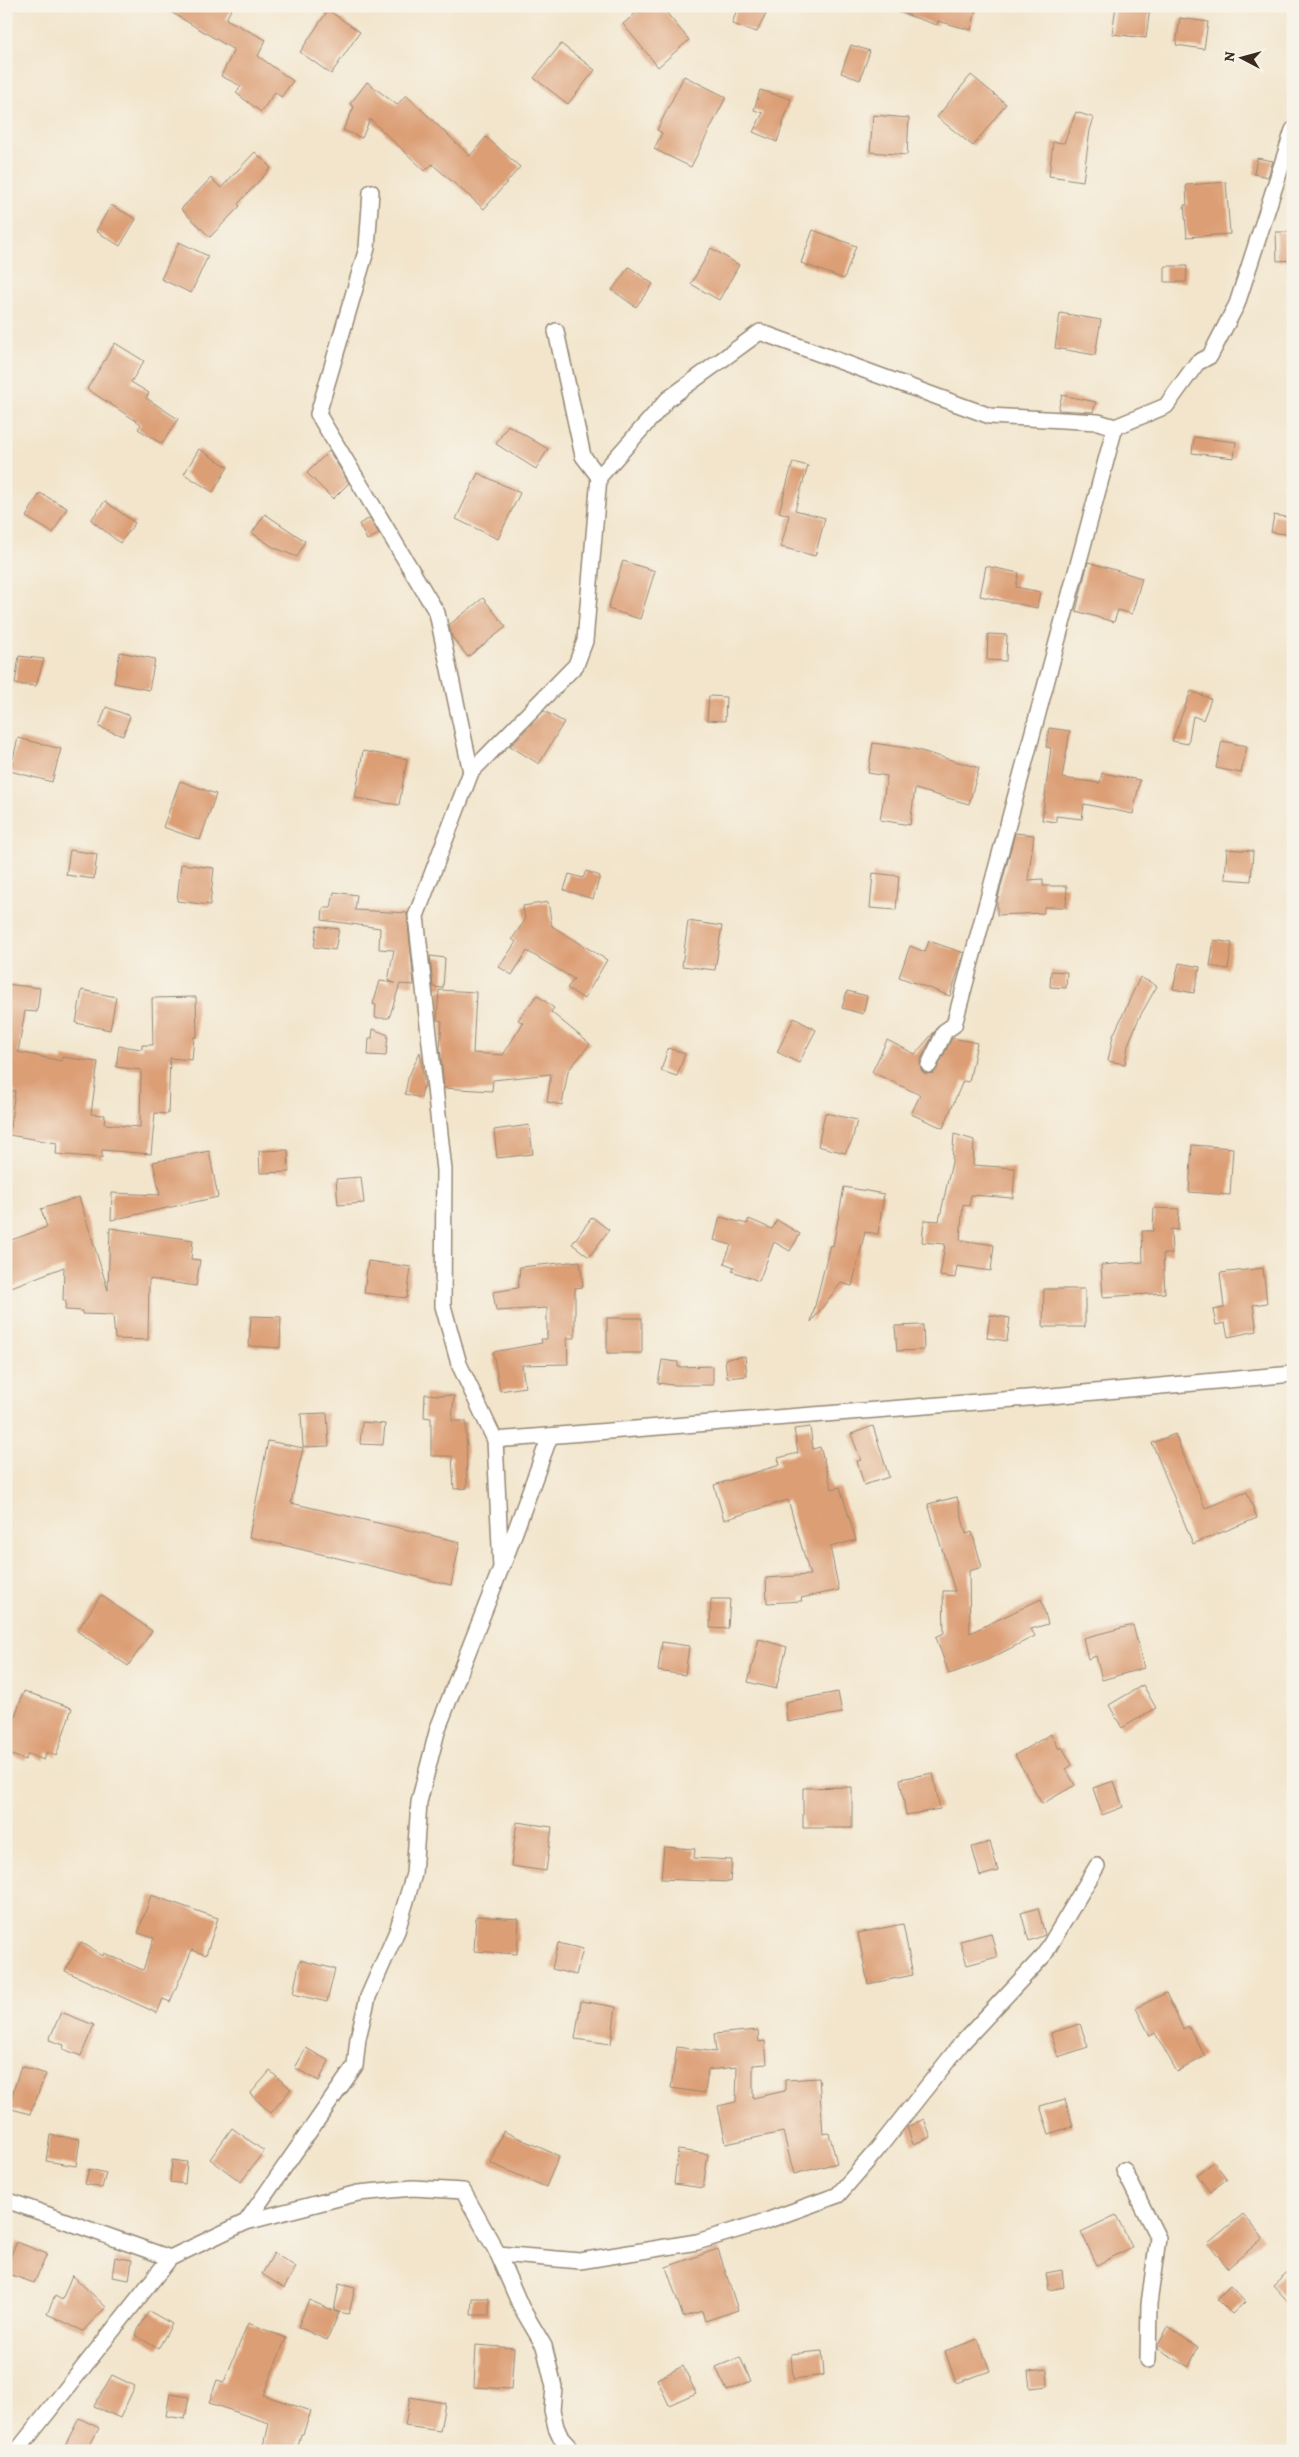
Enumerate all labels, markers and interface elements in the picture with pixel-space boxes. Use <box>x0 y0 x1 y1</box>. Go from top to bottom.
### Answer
north arrow <box>1216 32 1266 82</box>
text: N <box>1220 51 1240 63</box>

